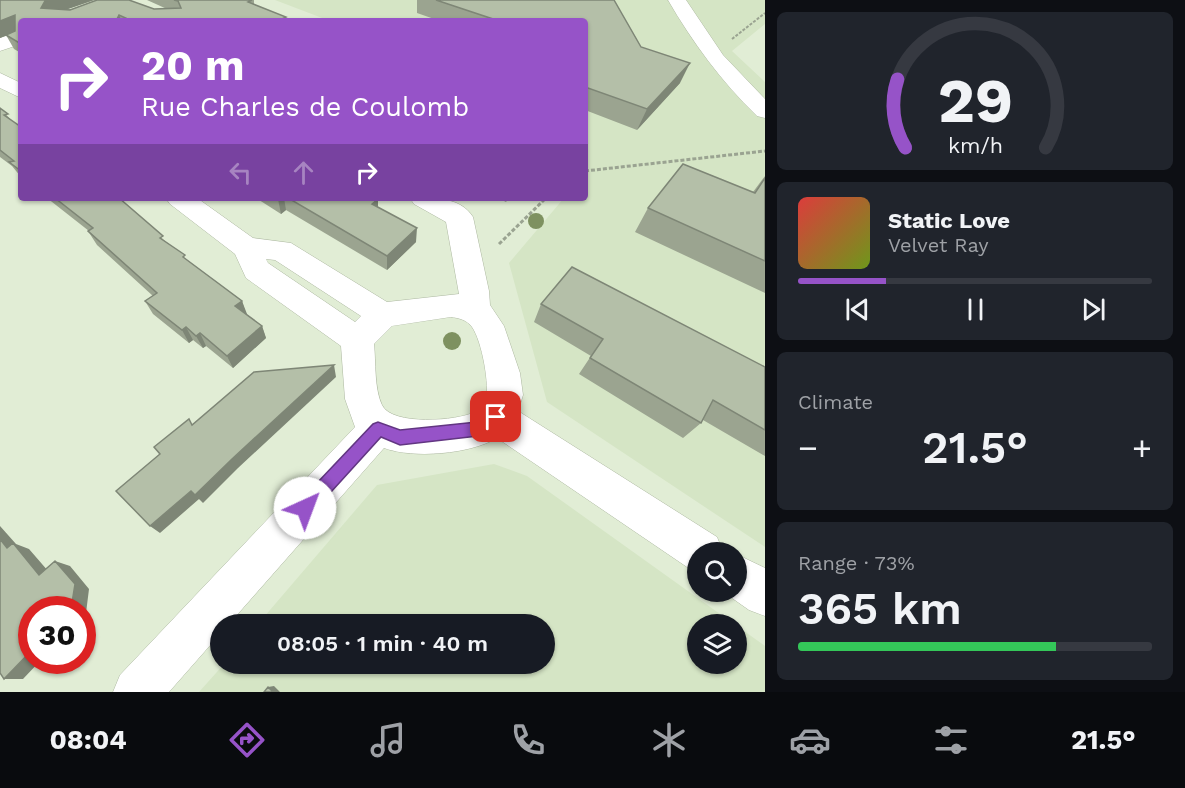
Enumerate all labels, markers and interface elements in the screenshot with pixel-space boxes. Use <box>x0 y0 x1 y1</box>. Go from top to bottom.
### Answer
text: 20 m <box>141 41 245 90</box>
icon: right <box>42 42 120 120</box>
text: 29 <box>937 64 1013 137</box>
text: Rue Charles de Coulomb <box>141 91 469 123</box>
text: km/h <box>947 133 1003 158</box>
icon: left <box>224 156 257 189</box>
icon: ahead <box>287 156 320 189</box>
icon: right <box>350 156 383 189</box>
text: Static Love <box>888 208 1010 233</box>
text: Velvet Ray <box>888 233 989 257</box>
icon: previous <box>841 293 874 326</box>
icon: pause <box>959 293 992 326</box>
icon: next <box>1077 293 1110 326</box>
text: Climate <box>798 390 873 414</box>
pin <box>470 391 521 442</box>
icon: arrive <box>479 400 512 433</box>
text: 21.5° <box>922 421 1028 474</box>
text: − <box>798 428 818 467</box>
text: + <box>1132 428 1152 467</box>
position arrow <box>273 476 337 540</box>
map controls <box>687 542 747 674</box>
button: search <box>687 542 747 602</box>
text: Range · 73% <box>798 551 915 575</box>
text: 365 km <box>798 582 962 635</box>
speed limit sign: 30 <box>18 596 96 674</box>
button: layers <box>687 614 747 674</box>
text: 08:05 · 1 min · 40 m <box>277 631 488 656</box>
icon: directions <box>226 719 268 761</box>
icon: music <box>367 719 409 761</box>
icon: phone <box>507 719 549 761</box>
icon: climate <box>648 719 690 761</box>
icon: car <box>789 719 831 761</box>
icon: filters <box>930 719 972 761</box>
text: 08:04 <box>49 724 127 756</box>
text: 21.5° <box>1071 724 1136 756</box>

